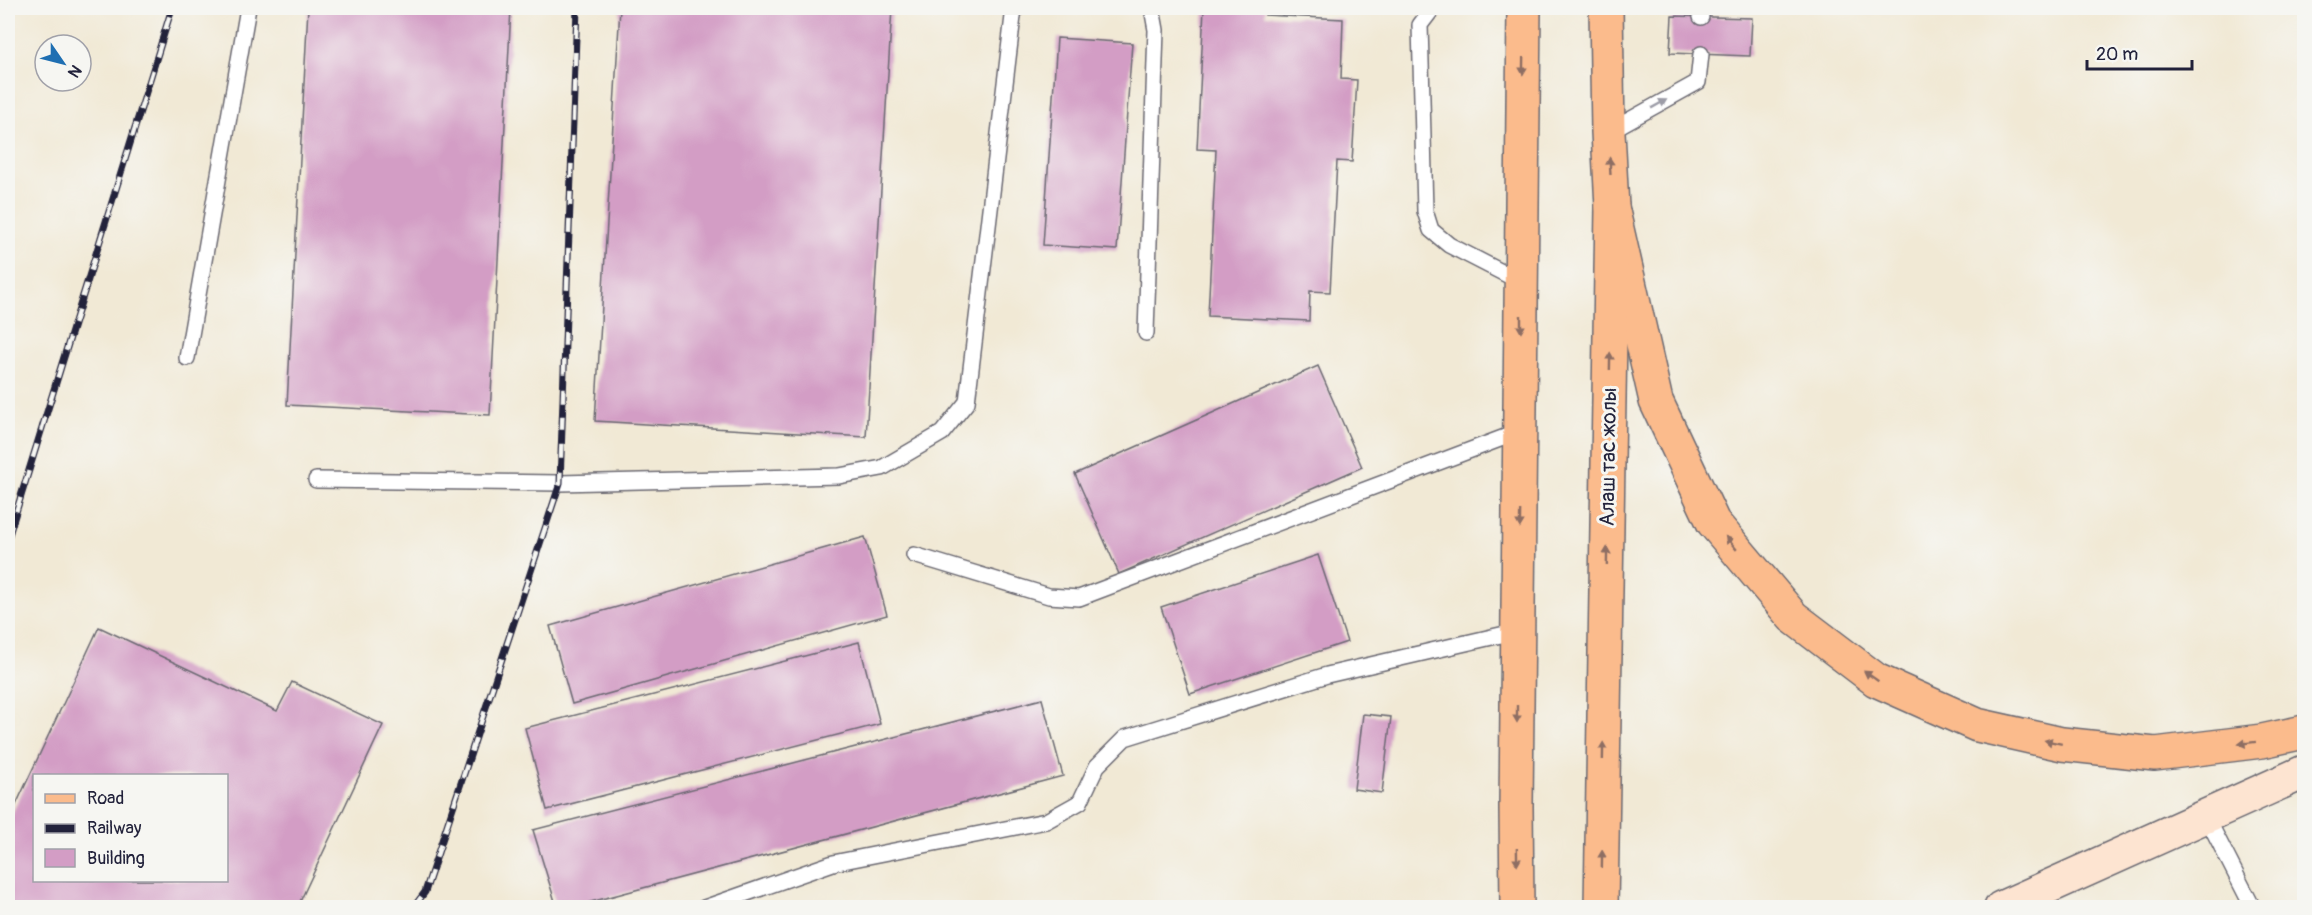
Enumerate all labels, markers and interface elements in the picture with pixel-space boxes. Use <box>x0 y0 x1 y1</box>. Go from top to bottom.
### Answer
north arrow <box>33 33 93 93</box>
scale bar <box>2087 33 2192 71</box>
text: 20 m <box>2096 43 2138 66</box>
one-way arrow <box>1518 56 1528 75</box>
text: N <box>63 61 86 81</box>
one-way arrow <box>1651 99 1668 109</box>
one-way arrow <box>1605 157 1614 176</box>
one-way arrow <box>1516 314 1526 333</box>
one-way arrow <box>1605 352 1614 371</box>
street label: Алаш тас жолы <box>1594 387 1623 527</box>
one-way arrow <box>1515 509 1524 528</box>
one-way arrow <box>1724 535 1737 551</box>
one-way arrow <box>1602 547 1611 566</box>
one-way arrow <box>1864 670 1880 682</box>
one-way arrow <box>1512 704 1522 723</box>
one-way arrow <box>2044 737 2063 746</box>
one-way arrow <box>2238 738 2257 748</box>
one-way arrow <box>1599 742 1608 761</box>
legend <box>33 774 228 882</box>
text: Road <box>87 787 124 810</box>
text: Railway <box>87 817 142 840</box>
text: Building <box>87 847 145 870</box>
one-way arrow <box>1512 848 1522 867</box>
one-way arrow <box>1597 849 1607 868</box>

